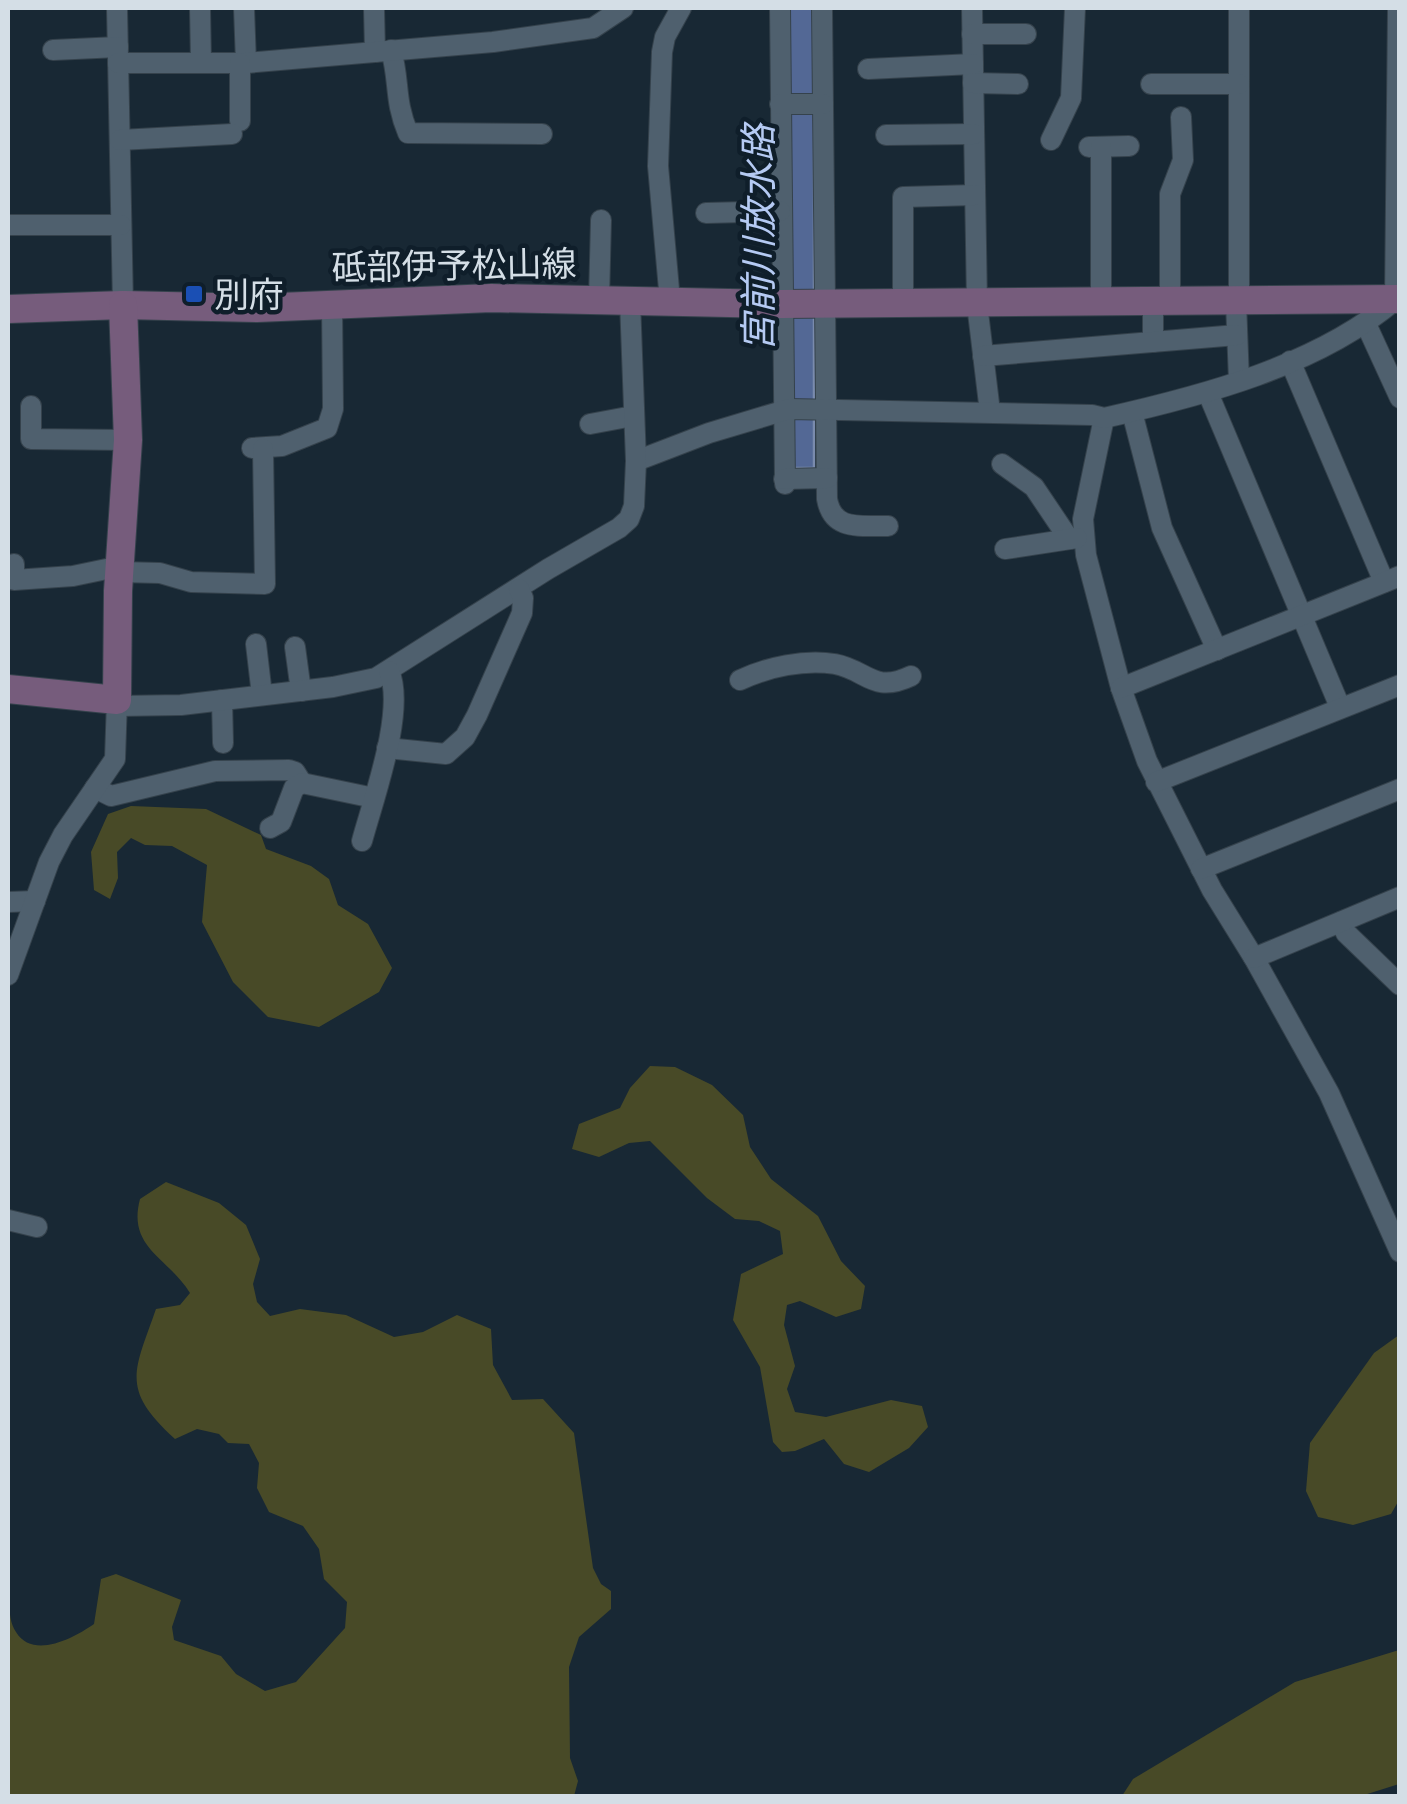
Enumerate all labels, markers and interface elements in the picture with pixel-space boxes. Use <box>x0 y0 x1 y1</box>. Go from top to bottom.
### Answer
water label: 宮前川放水路 <box>737 121 780 352</box>
street label: 砥部伊予松山線 <box>331 243 577 287</box>
place label: 別府 <box>214 274 284 314</box>
marker: 別府 <box>183 283 205 305</box>

